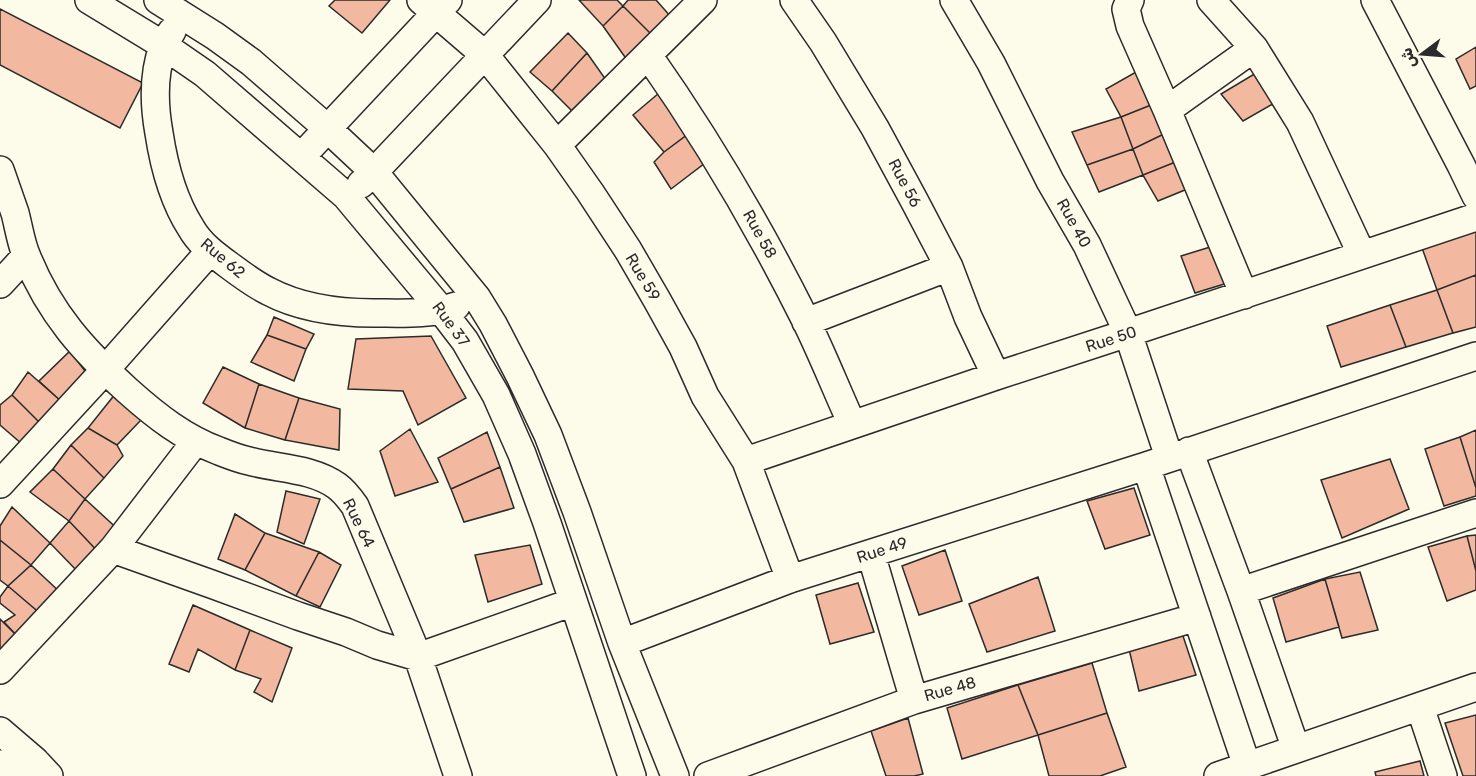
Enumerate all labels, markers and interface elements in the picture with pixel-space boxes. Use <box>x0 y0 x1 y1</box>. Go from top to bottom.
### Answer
north arrow <box>1392 24 1452 84</box>
text: ش <box>1396 46 1420 70</box>
street label: Rue 56 <box>884 156 926 211</box>
street label: Rue 40 <box>1053 195 1095 251</box>
street label: Rue 58 <box>739 206 781 262</box>
street label: Rue 62 <box>197 234 249 282</box>
street label: Rue 59 <box>621 250 665 304</box>
street label: Rue 37 <box>428 298 474 350</box>
street label: Rue 50 <box>1083 322 1139 356</box>
street label: Rue 64 <box>339 495 379 551</box>
street label: Rue 49 <box>854 533 910 567</box>
street label: Rue 48 <box>922 673 978 705</box>

